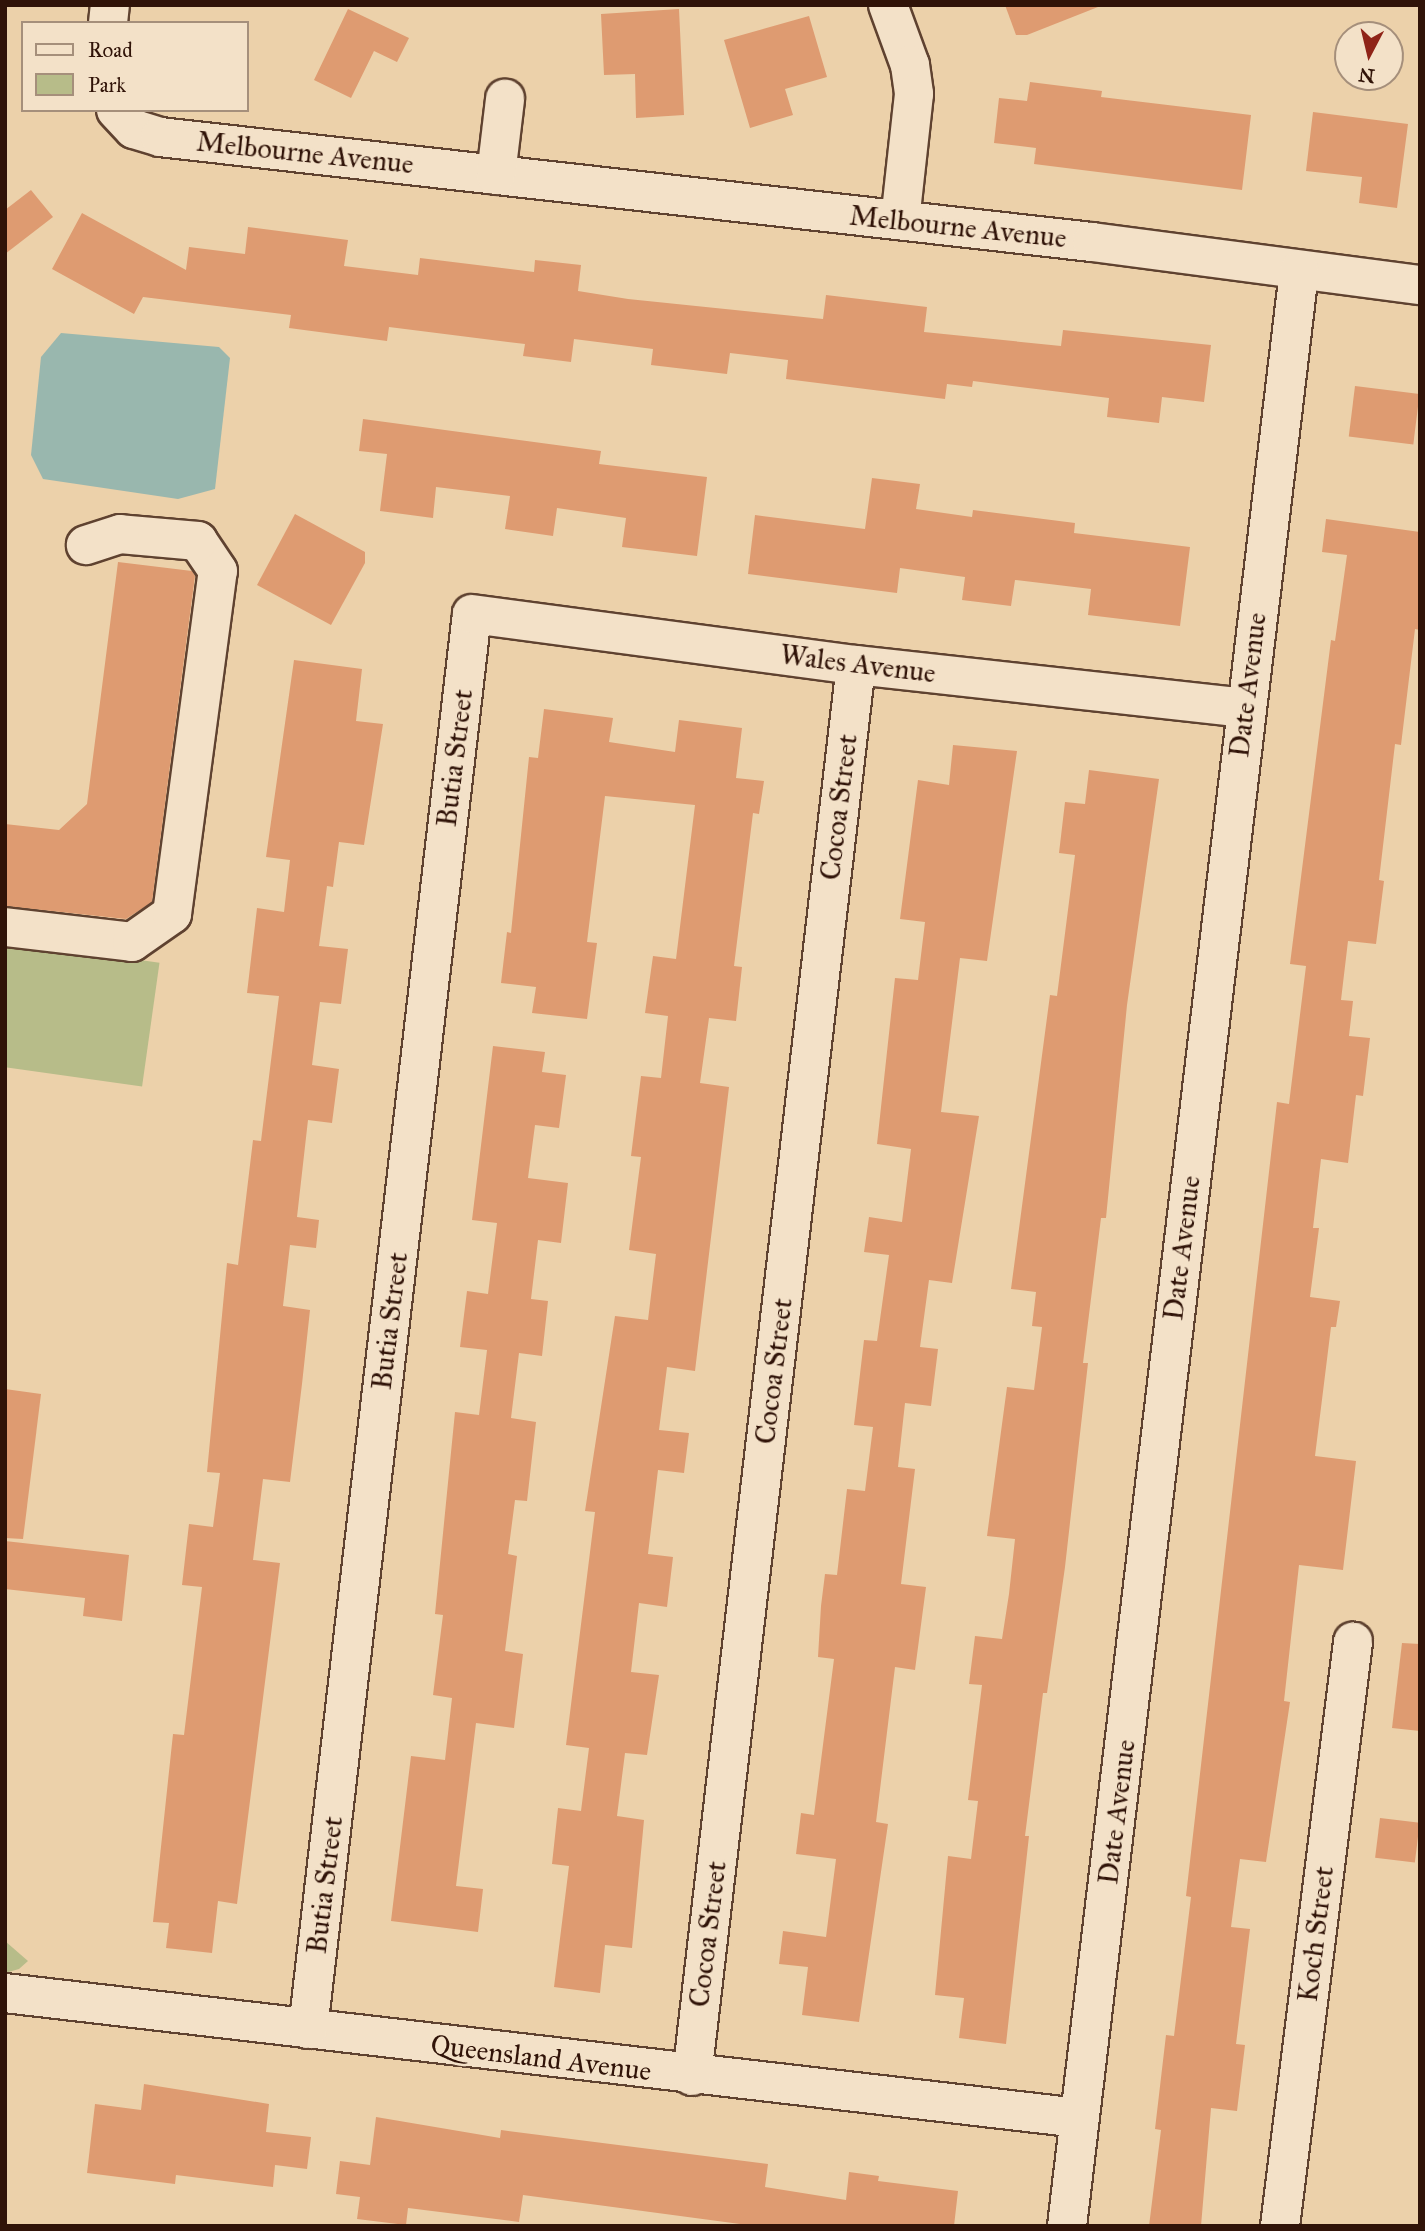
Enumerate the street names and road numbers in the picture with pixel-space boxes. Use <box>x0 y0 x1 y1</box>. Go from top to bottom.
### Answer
street label: Melbourne Avenue <box>195 125 415 181</box>
street label: Melbourne Avenue <box>848 199 1068 255</box>
street label: Date Avenue <box>1222 611 1274 759</box>
street label: Wales Avenue <box>778 638 938 690</box>
street label: Butia Street <box>430 687 480 829</box>
street label: Cocoa Street <box>813 732 865 882</box>
street label: Date Avenue <box>1156 1174 1208 1322</box>
street label: Butia Street <box>365 1250 415 1392</box>
street label: Cocoa Street <box>748 1296 800 1446</box>
street label: Date Avenue <box>1091 1738 1143 1886</box>
street label: Butia Street <box>300 1814 350 1956</box>
street label: Cocoa Street <box>682 1859 734 2009</box>
street label: Koch Street <box>1291 1864 1341 2004</box>
street label: Queensland Avenue <box>429 2028 653 2088</box>

